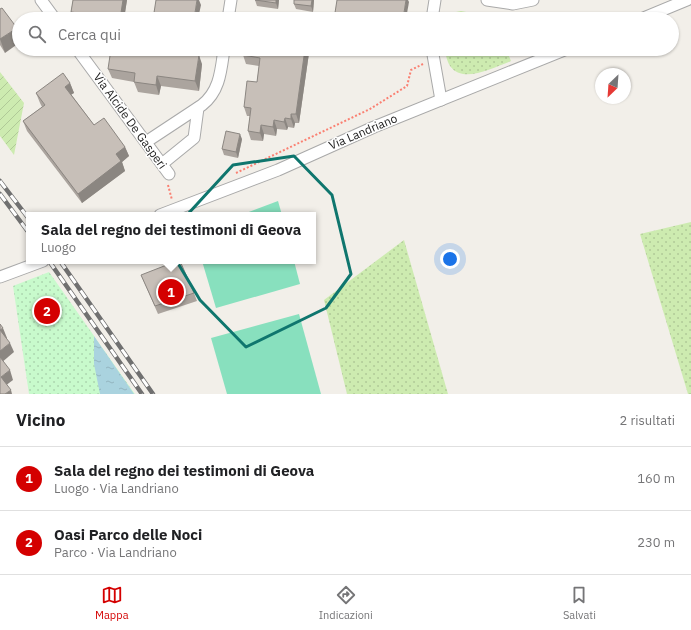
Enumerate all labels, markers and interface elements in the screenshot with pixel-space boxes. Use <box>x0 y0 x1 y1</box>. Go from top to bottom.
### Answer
search box <box>12 12 679 56</box>
icon: search <box>26 23 48 45</box>
text: Cerca qui <box>58 25 121 44</box>
north arrow <box>595 68 631 104</box>
street label: Via Alcide De Gasperi <box>91 70 170 172</box>
street label: Via Landriano <box>326 110 400 153</box>
popup <box>26 212 316 264</box>
text: Sala del regno dei testimoni di Geova <box>41 220 301 239</box>
text: Luogo <box>41 239 76 256</box>
your location <box>440 249 460 269</box>
pin: 1 <box>158 277 184 307</box>
pin: 2 <box>34 296 60 326</box>
text: Vicino <box>16 409 65 431</box>
text: 2 risultati <box>620 412 675 429</box>
text: Sala del regno dei testimoni di Geova <box>54 461 314 480</box>
text: 1 <box>25 470 33 487</box>
text: 160 m <box>637 470 675 487</box>
text: Luogo · Via Landriano <box>54 480 179 497</box>
text: Oasi Parco delle Noci <box>54 525 202 544</box>
text: 2 <box>25 534 33 551</box>
text: 230 m <box>637 534 675 551</box>
text: Parco · Via Landriano <box>54 544 177 561</box>
tab: Mappa <box>95 584 129 622</box>
tab: Indicazioni <box>319 584 373 622</box>
tab: Salvati <box>563 584 596 622</box>

